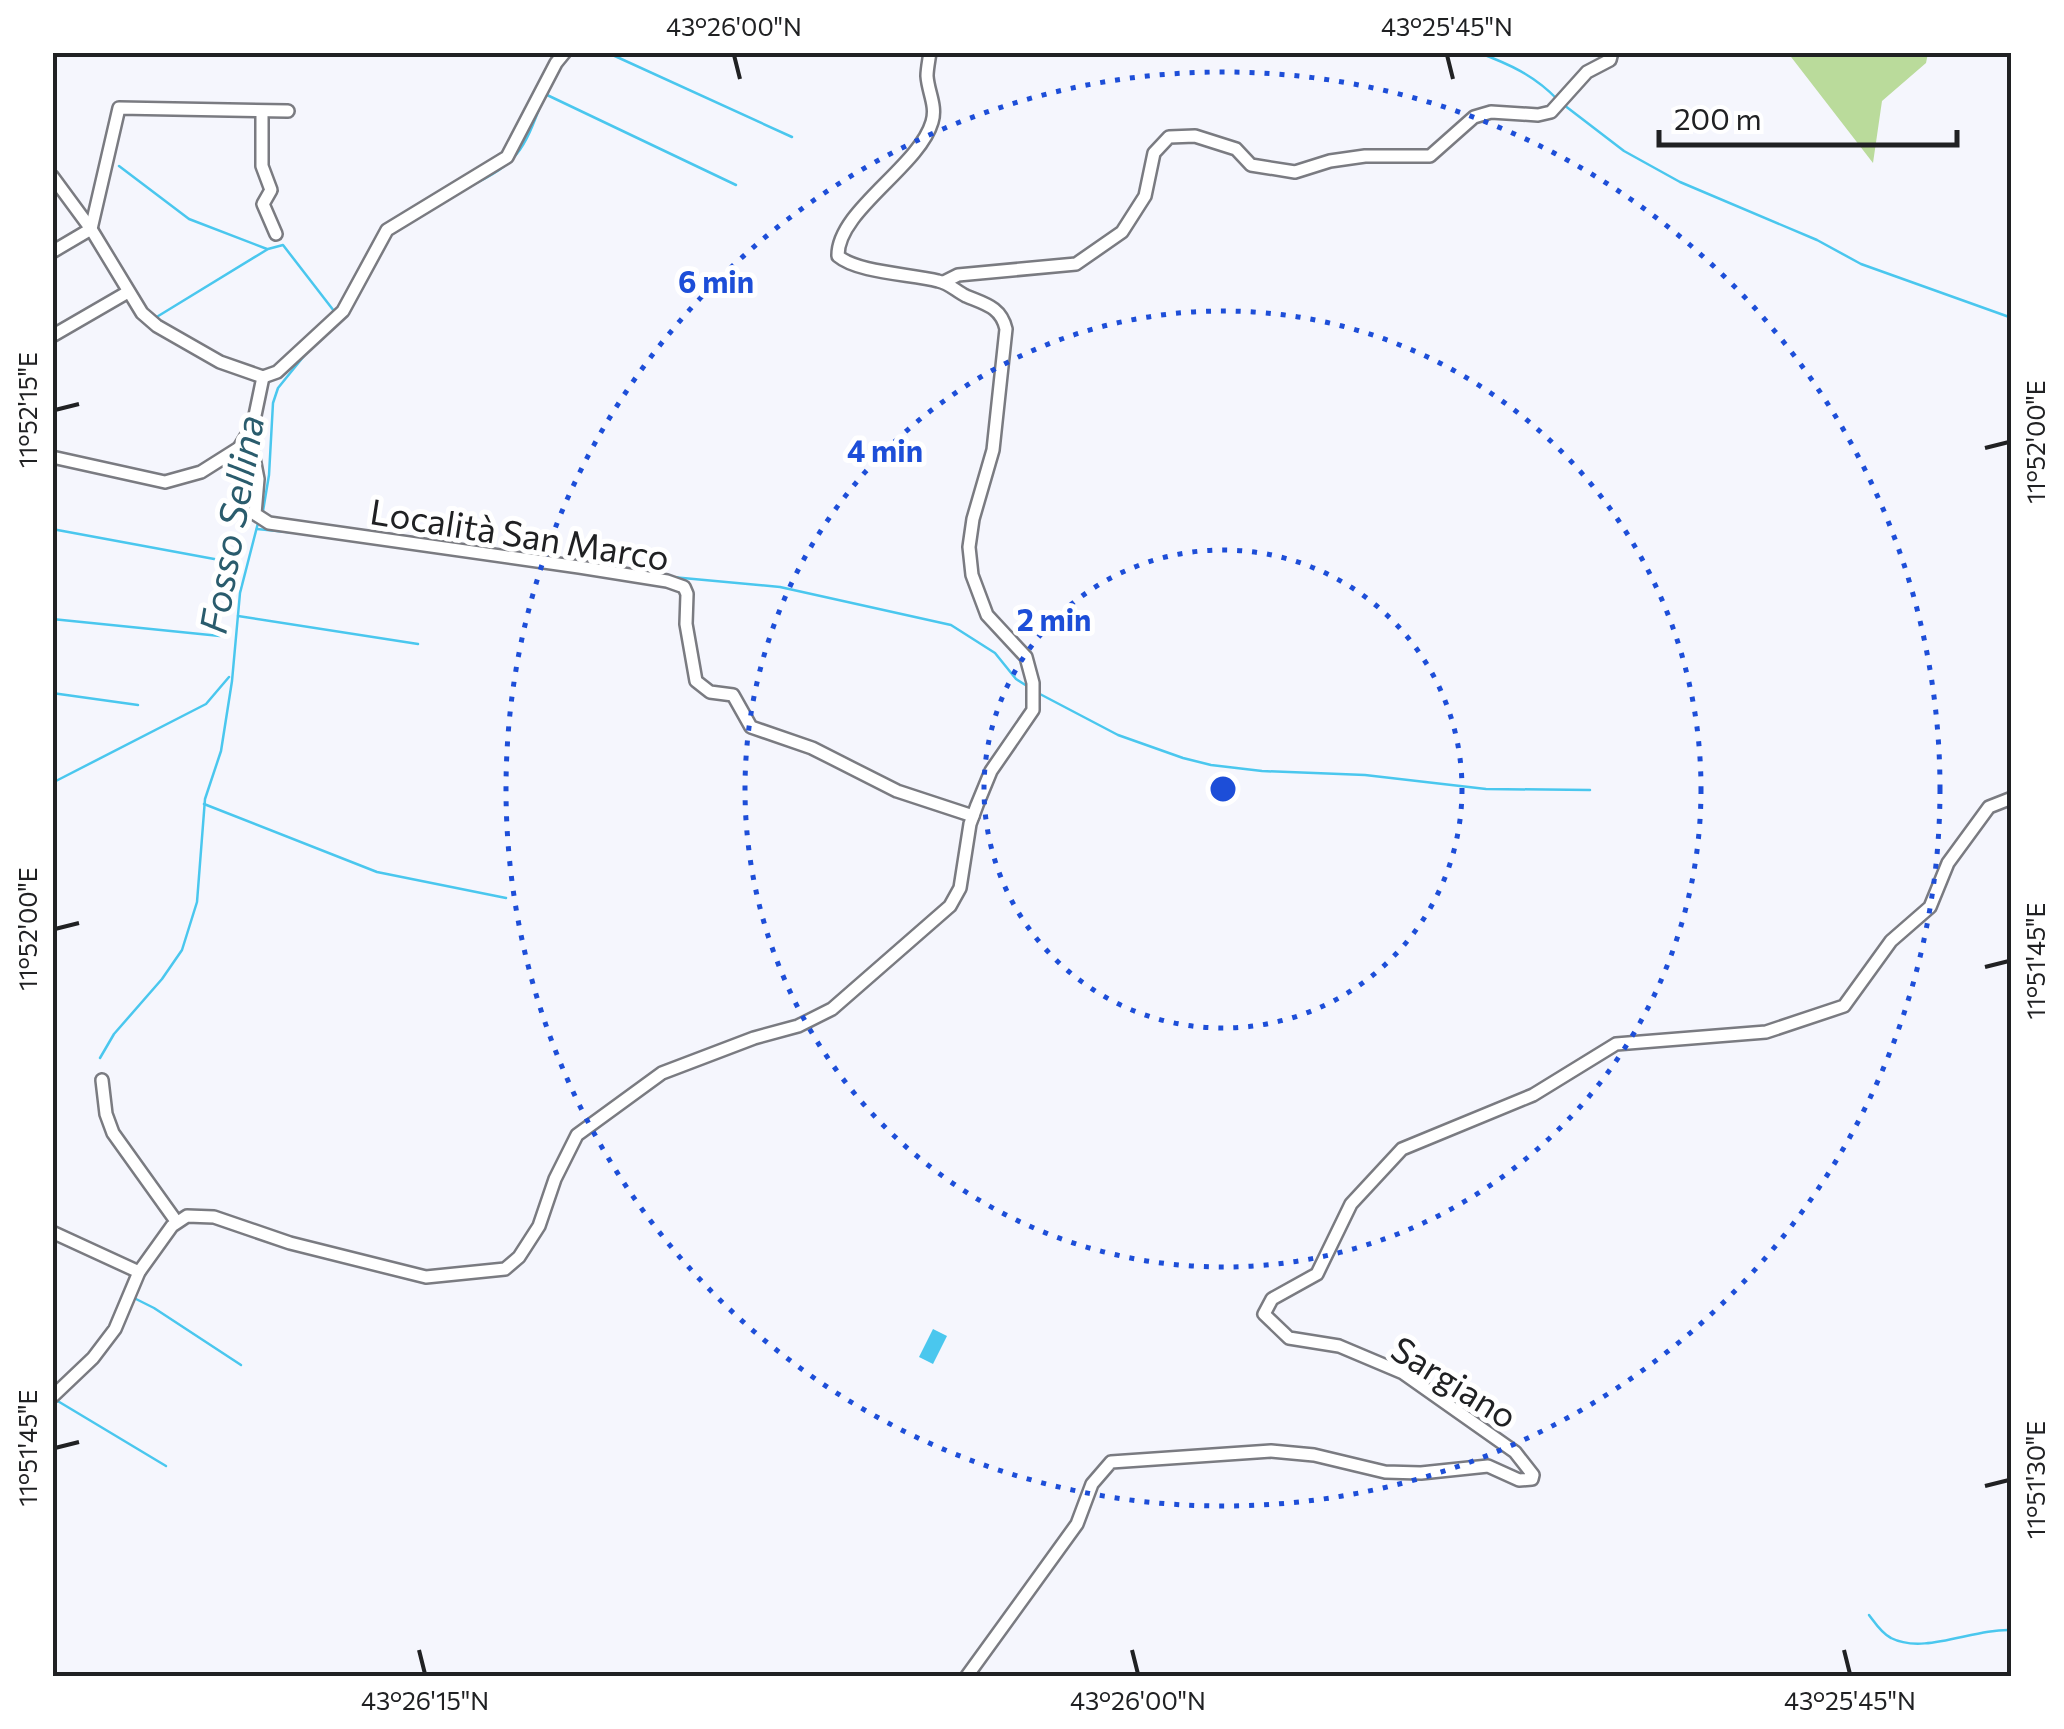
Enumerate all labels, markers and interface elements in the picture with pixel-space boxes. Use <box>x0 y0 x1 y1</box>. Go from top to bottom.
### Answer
text: 43°26'00"N <box>666 11 802 41</box>
text: 43°25'45"N <box>1381 11 1513 41</box>
scale bar <box>1659 85 1956 147</box>
text: 200 m <box>1674 99 1762 136</box>
text: 6 min <box>678 262 754 299</box>
text: 11°52'15"E <box>12 352 42 468</box>
text: 11°52'00"E <box>2020 380 2050 504</box>
water label: Fosso Sellina <box>188 411 272 637</box>
text: 4 min <box>847 431 923 468</box>
street label: Località San Marco <box>367 488 673 578</box>
text: 2 min <box>1017 600 1091 637</box>
centre of rings <box>1205 771 1241 807</box>
text: 11°52'00"E <box>12 867 42 991</box>
text: 11°51'45"E <box>2020 903 2050 1019</box>
street label: Sargiano <box>1384 1326 1526 1436</box>
text: 11°51'45"E <box>12 1390 42 1506</box>
text: 11°51'30"E <box>2020 1421 2050 1539</box>
text: 43°26'15"N <box>361 1685 489 1715</box>
text: 43°26'00"N <box>1070 1685 1206 1715</box>
text: 43°25'45"N <box>1784 1685 1916 1715</box>

